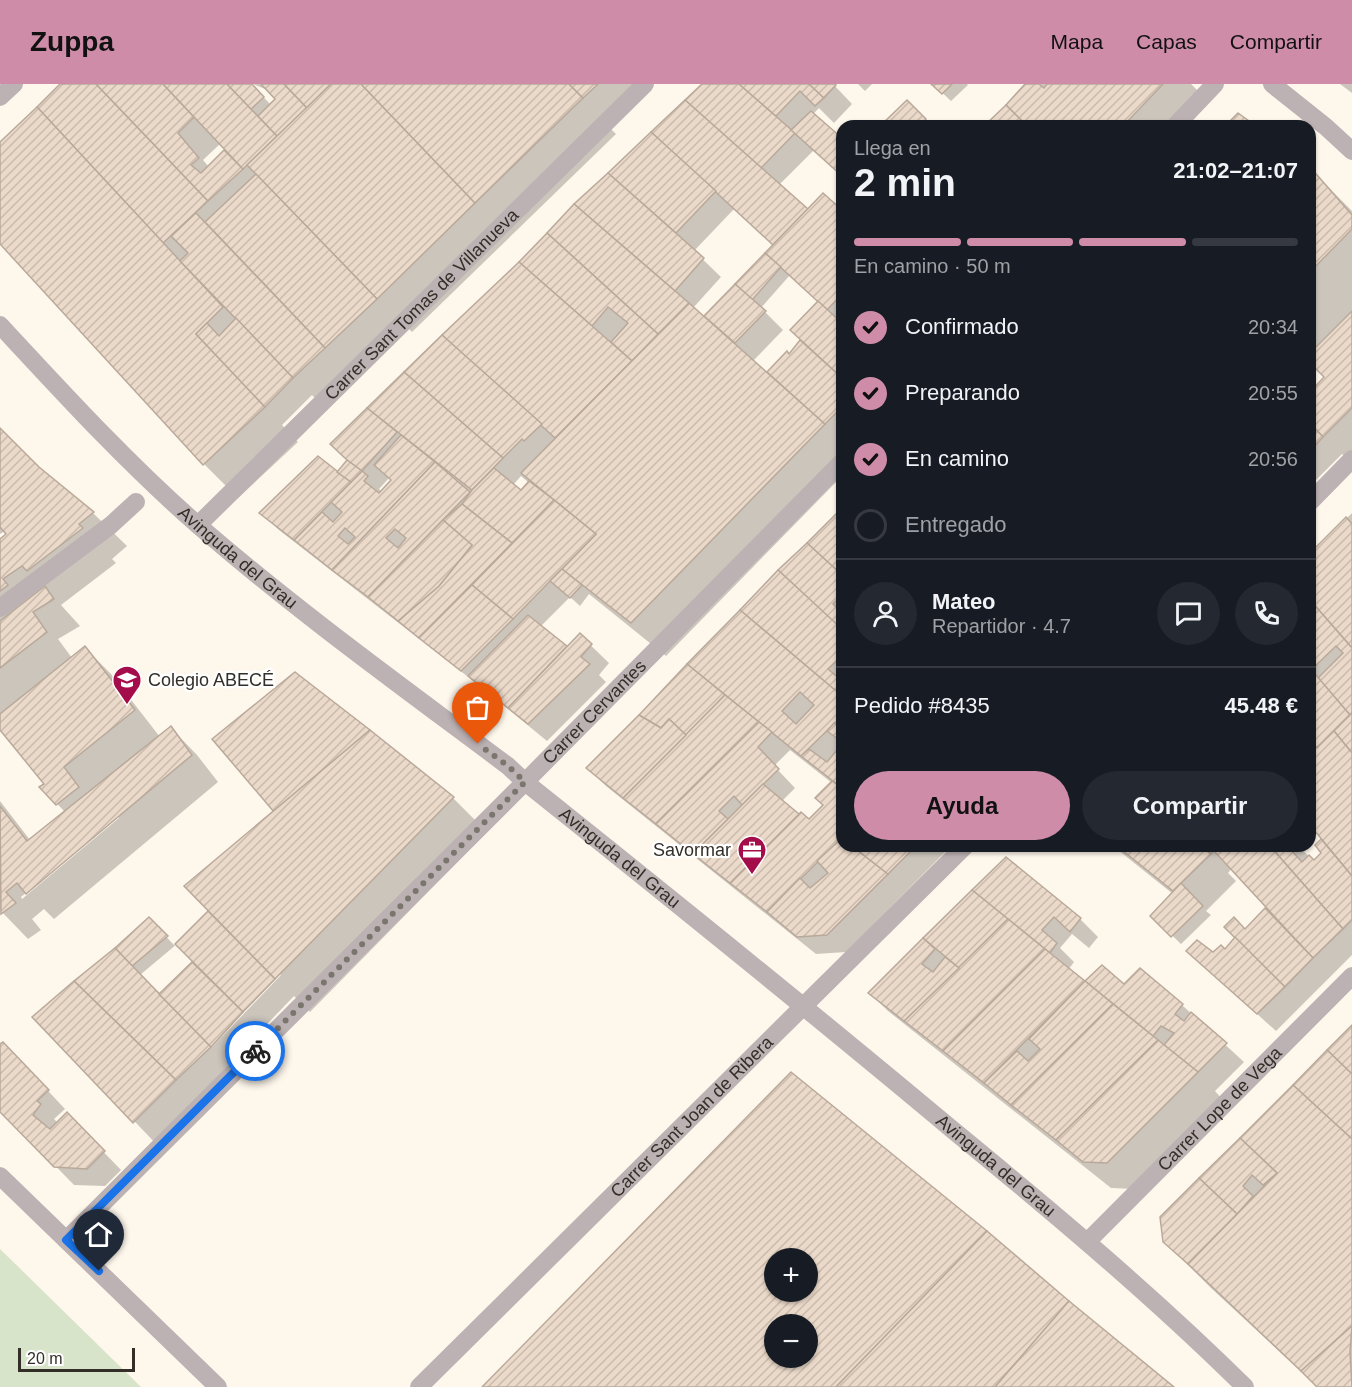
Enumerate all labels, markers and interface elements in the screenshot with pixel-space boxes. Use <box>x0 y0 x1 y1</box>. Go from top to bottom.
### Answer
text: Zuppa <box>30 26 114 57</box>
text: Mapa <box>1051 30 1103 53</box>
text: Capas <box>1136 30 1197 53</box>
text: Compartir <box>1230 30 1322 53</box>
text: Llega en <box>854 137 931 159</box>
text: 21:02–21:07 <box>1173 158 1298 183</box>
text: 2 min <box>854 161 956 204</box>
street label: Carrer Sant Tomas de Villanueva <box>321 204 523 404</box>
text: En camino · 50 m <box>854 255 1011 277</box>
icon: check <box>854 311 887 344</box>
text: Confirmado <box>905 314 1019 339</box>
text: 20:34 <box>1248 316 1298 338</box>
icon: check <box>854 377 887 410</box>
text: Preparando <box>905 380 1020 405</box>
text: 20:55 <box>1248 382 1298 404</box>
icon: check <box>854 443 887 476</box>
text: En camino <box>905 446 1009 471</box>
text: 20:56 <box>1248 448 1298 470</box>
street label: Avinguda del Grau <box>174 502 301 613</box>
text: Entregado <box>905 512 1007 537</box>
button: person <box>854 582 917 645</box>
button: chat <box>1157 582 1220 645</box>
button: phone <box>1235 582 1298 645</box>
text: Mateo <box>932 589 996 614</box>
text: Repartidor · 4.7 <box>932 615 1071 637</box>
street label: Carrer Cervantes <box>539 656 650 768</box>
school or university icon: Colegio ABECÉ <box>111 664 143 706</box>
place label: Colegio ABECÉ <box>148 670 274 690</box>
pin <box>452 682 503 744</box>
icon: bag <box>461 691 494 724</box>
text: Pedido #8435 <box>854 693 990 718</box>
text: 45.48 € <box>1225 693 1298 718</box>
button: Ayuda <box>854 771 1070 840</box>
button: Compartir <box>1082 771 1298 840</box>
street label: Avinguda del Grau <box>555 803 684 912</box>
office icon: Savormar <box>736 834 768 876</box>
place label: Savormar <box>653 840 731 860</box>
courier <box>225 1021 285 1081</box>
street label: Carrer Sant Joan de Ribera <box>606 1031 778 1201</box>
icon: bike <box>239 1035 272 1068</box>
street label: Carrer Lope de Vega <box>1154 1042 1286 1175</box>
street label: Avinguda del Grau <box>932 1110 1059 1221</box>
pin <box>73 1209 124 1271</box>
icon: home <box>82 1218 115 1251</box>
map controls <box>764 1248 818 1368</box>
button: + <box>764 1248 818 1302</box>
button: − <box>764 1314 818 1368</box>
scale bar <box>18 1345 135 1372</box>
text: 20 m <box>27 1350 63 1367</box>

